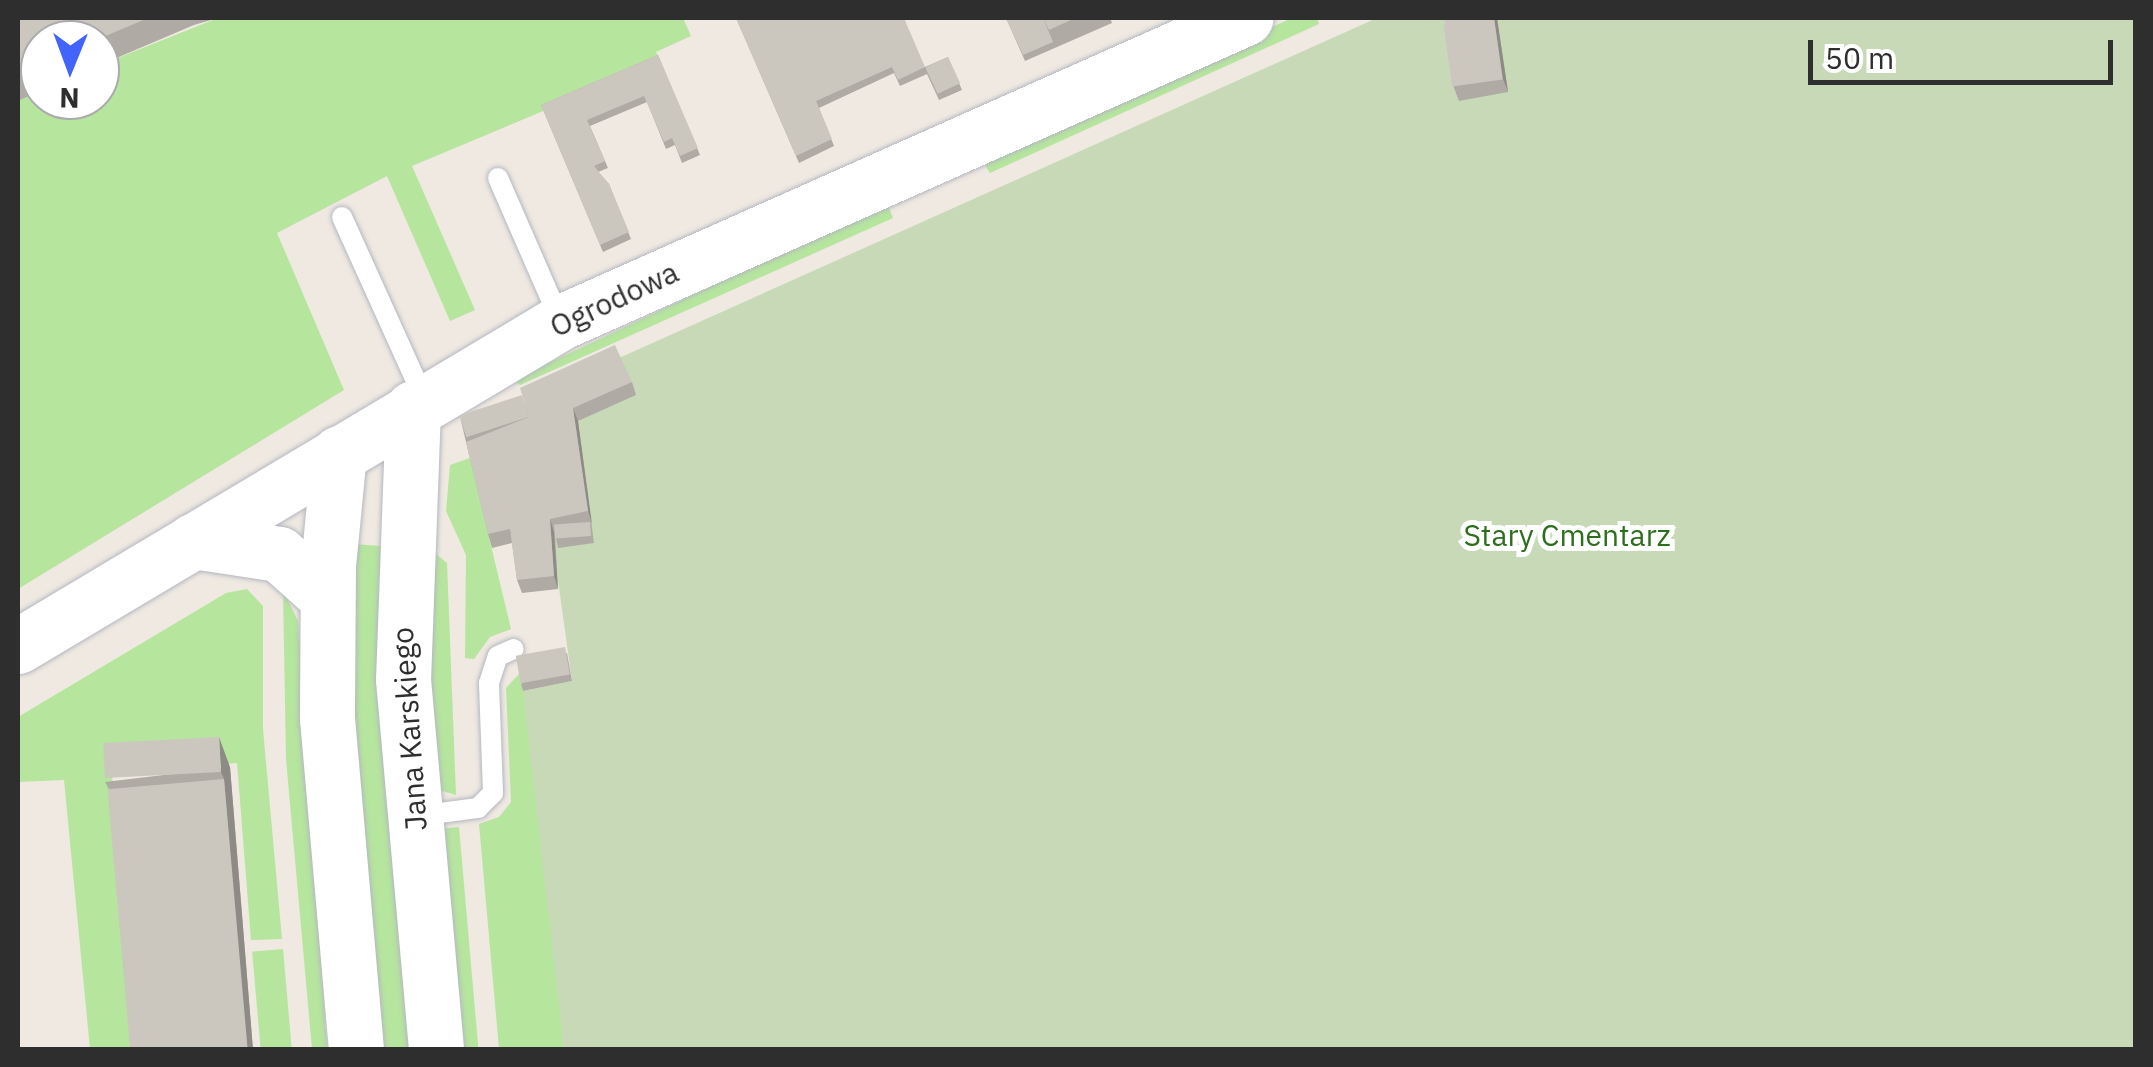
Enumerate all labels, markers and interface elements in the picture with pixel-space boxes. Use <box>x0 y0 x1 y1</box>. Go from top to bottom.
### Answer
north arrow <box>20 20 120 120</box>
scale bar <box>1813 20 2118 82</box>
text: 50 m <box>1825 38 1894 77</box>
text: N <box>59 80 80 117</box>
street label: Ogrodowa <box>544 254 684 344</box>
park label: Stary Cmentarz <box>1463 517 1671 553</box>
street label: Jana Karskiego <box>384 626 434 832</box>

